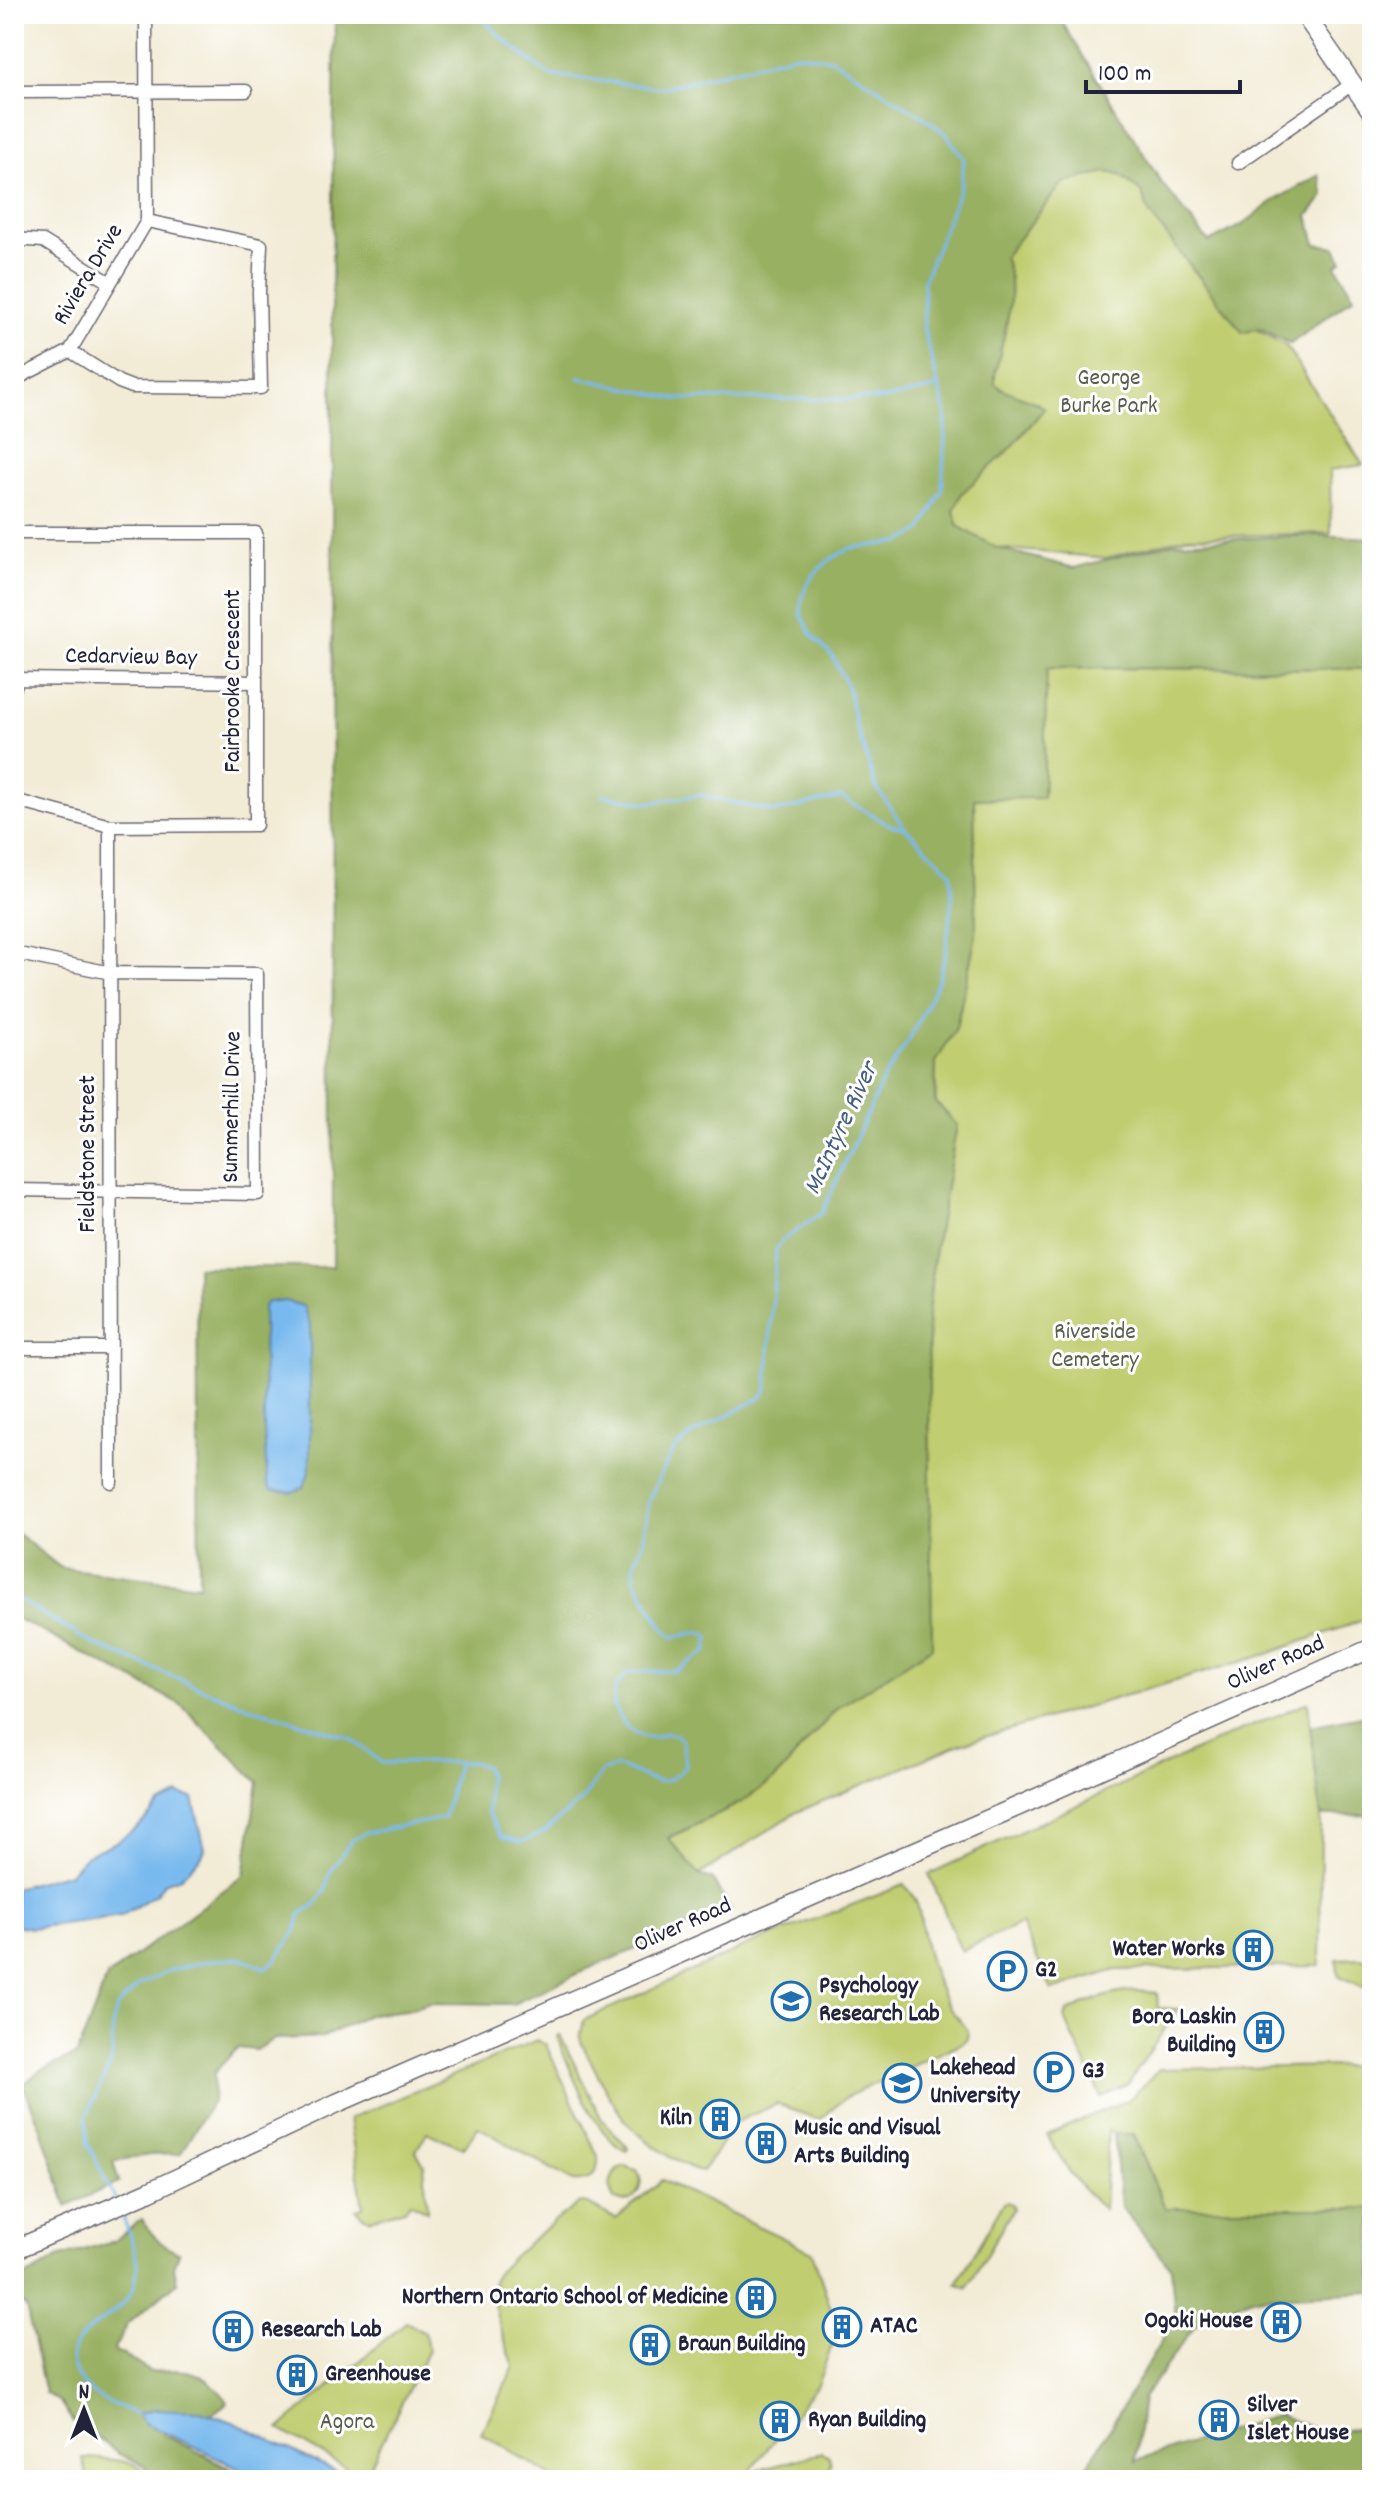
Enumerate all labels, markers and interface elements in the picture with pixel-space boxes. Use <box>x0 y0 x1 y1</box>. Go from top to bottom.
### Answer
scale bar <box>1086 44 1240 94</box>
text: 100 m <box>1098 58 1151 92</box>
street label: Riviera Drive <box>45 218 133 332</box>
park label: George Burke Park <box>1060 362 1158 424</box>
street label: Fairbrooke Crescent <box>217 589 251 773</box>
street label: Cedarview Bay <box>65 640 199 676</box>
street label: Summerhill Drive <box>215 1031 251 1183</box>
water label: McIntyre River <box>795 1054 890 1201</box>
street label: Fieldstone Street <box>72 1075 106 1233</box>
park label: Riverside Cemetery <box>1051 1316 1140 1378</box>
street label: Oliver Road <box>1222 1627 1330 1701</box>
street label: Oliver Road <box>629 1889 737 1963</box>
building icon: Water Works <box>1232 1929 1274 1971</box>
place label: Water Works <box>1113 1933 1225 1967</box>
parking icon: G2 <box>986 1950 1028 1992</box>
place label: G2 <box>1035 1954 1058 1988</box>
place label: Psychology Research Lab <box>819 1970 940 2032</box>
school or university icon: Psychology Research Lab <box>770 1980 812 2022</box>
place label: Bora Laskin Building <box>1132 2001 1236 2063</box>
building icon: Bora Laskin Building <box>1243 2011 1285 2053</box>
parking icon: G3 <box>1033 2051 1075 2093</box>
place label: Lakehead University <box>930 2052 1021 2114</box>
place label: G3 <box>1082 2055 1105 2089</box>
school or university icon: Lakehead University <box>881 2062 923 2104</box>
building icon: Kiln <box>699 2098 741 2140</box>
place label: Kiln <box>660 2102 692 2136</box>
place label: Music and Visual Arts Building <box>794 2112 941 2174</box>
building icon: Music and Visual Arts Building <box>745 2122 787 2164</box>
building icon: Northern Ontario School of Medicine <box>735 2277 777 2319</box>
place label: Northern Ontario School of Medicine <box>402 2281 728 2315</box>
building icon: Ogoki House <box>1260 2301 1302 2343</box>
place label: Ogoki House <box>1144 2305 1253 2339</box>
building icon: ATAC <box>821 2306 863 2348</box>
building icon: Research Lab <box>212 2310 254 2352</box>
place label: ATAC <box>870 2310 918 2344</box>
place label: Research Lab <box>261 2314 382 2348</box>
building icon: Braun Building <box>629 2324 671 2366</box>
place label: Braun Building <box>678 2328 806 2362</box>
building icon: Greenhouse <box>276 2354 318 2396</box>
place label: Greenhouse <box>325 2358 431 2392</box>
north arrow <box>44 2370 124 2450</box>
text: N <box>79 2378 90 2409</box>
place label: Silver Islet House <box>1247 2389 1350 2451</box>
building icon: Silver Islet House <box>1198 2399 1240 2441</box>
building icon: Ryan Building <box>759 2400 801 2442</box>
place label: Ryan Building <box>808 2404 926 2438</box>
park label: Agora <box>320 2406 375 2440</box>

